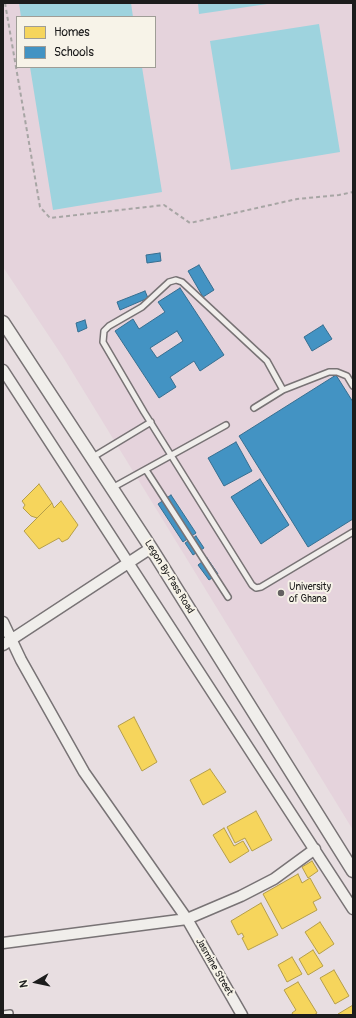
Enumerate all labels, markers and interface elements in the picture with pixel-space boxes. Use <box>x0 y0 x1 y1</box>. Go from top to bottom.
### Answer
legend <box>16 16 156 68</box>
text: Homes <box>54 25 90 40</box>
text: Schools <box>54 45 94 60</box>
street label: Legon By-Pass Road <box>142 538 196 616</box>
place label: University of Ghana <box>289 581 331 604</box>
marker: University of Ghana <box>276 588 286 598</box>
street label: Jasmine Street <box>193 936 235 998</box>
north arrow <box>16 962 56 1002</box>
text: N <box>17 979 31 989</box>

